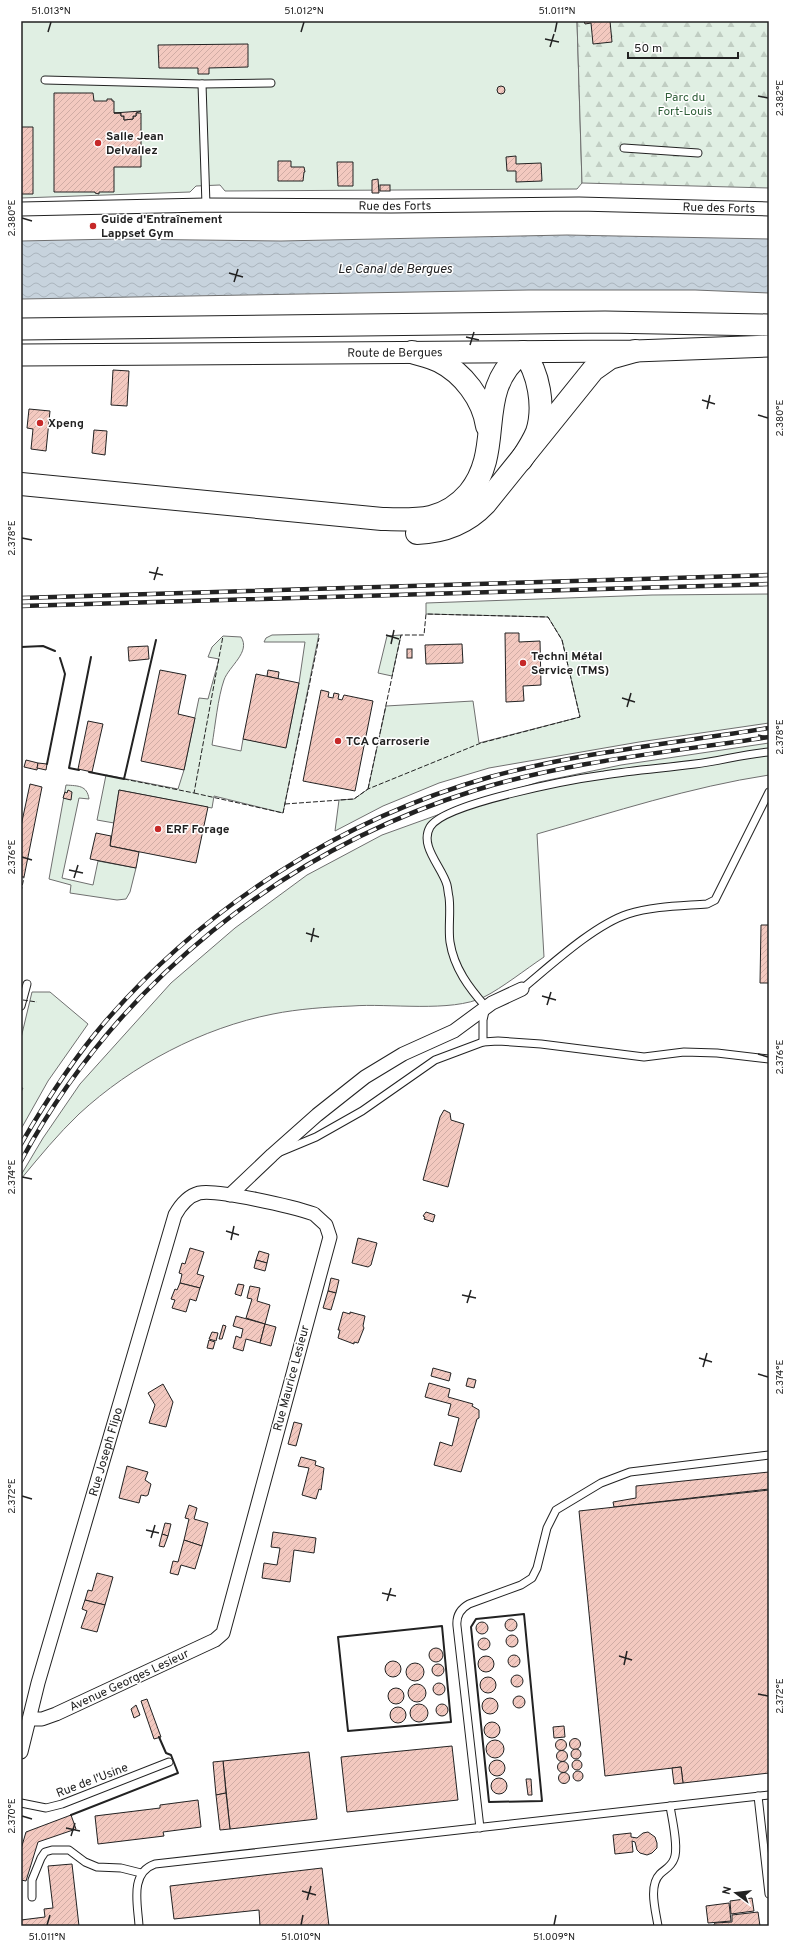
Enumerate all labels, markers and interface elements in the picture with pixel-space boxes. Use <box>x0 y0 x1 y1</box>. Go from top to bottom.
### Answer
text: 51.013°N <box>31 5 71 18</box>
text: 51.012°N <box>284 5 324 18</box>
text: 51.011°N <box>538 5 576 18</box>
scale bar <box>628 34 738 60</box>
text: 50 m <box>634 41 662 57</box>
text: 2.382°E <box>774 80 787 116</box>
park label: Parc du Fort-Louis <box>658 90 712 120</box>
place label: Salle Jean Delvallez <box>106 129 164 159</box>
marker: Salle Jean Delvallez <box>93 138 103 148</box>
street label: Rue des Forts <box>359 199 431 215</box>
text: 2.380°E <box>6 200 19 236</box>
street label: Rue des Forts <box>682 200 755 218</box>
place label: Guide d'Entraînement Lappset Gym <box>101 212 223 242</box>
marker: Guide d'Entraînement Lappset Gym <box>88 221 98 231</box>
water label: Le Canal de Bergues <box>338 262 452 278</box>
street label: Route de Bergues <box>347 345 443 362</box>
text: 2.380°E <box>774 400 787 436</box>
place label: Xpeng <box>48 416 84 432</box>
marker: Xpeng <box>35 418 45 428</box>
text: 2.378°E <box>6 520 19 556</box>
place label: Techni Métal Service (TMS) <box>531 649 609 679</box>
marker: Techni Métal Service (TMS) <box>518 658 528 668</box>
text: 2.378°E <box>774 719 787 755</box>
place label: TCA Carroserie <box>346 734 430 750</box>
marker: TCA Carroserie <box>333 736 343 746</box>
place label: ERF Forage <box>166 822 230 838</box>
marker: ERF Forage <box>153 824 163 834</box>
text: 2.376°E <box>6 839 19 875</box>
text: 2.376°E <box>774 1039 787 1075</box>
text: 2.374°E <box>6 1160 19 1194</box>
street label: Rue Maurice Lesieur <box>270 1323 314 1433</box>
text: 2.374°E <box>774 1360 787 1394</box>
street label: Rue Joseph Flipo <box>86 1405 127 1498</box>
text: 2.372°E <box>6 1478 19 1514</box>
street label: Avenue Georges Lesieur <box>67 1646 192 1716</box>
text: 2.372°E <box>774 1678 787 1714</box>
street label: Rue de l'Usine <box>54 1760 131 1802</box>
text: 2.370°E <box>6 1798 19 1834</box>
north arrow <box>716 1873 756 1913</box>
text: N <box>720 1885 735 1896</box>
text: 51.011°N <box>28 1931 66 1944</box>
text: 51.010°N <box>281 1931 321 1944</box>
text: 51.009°N <box>533 1931 575 1944</box>

